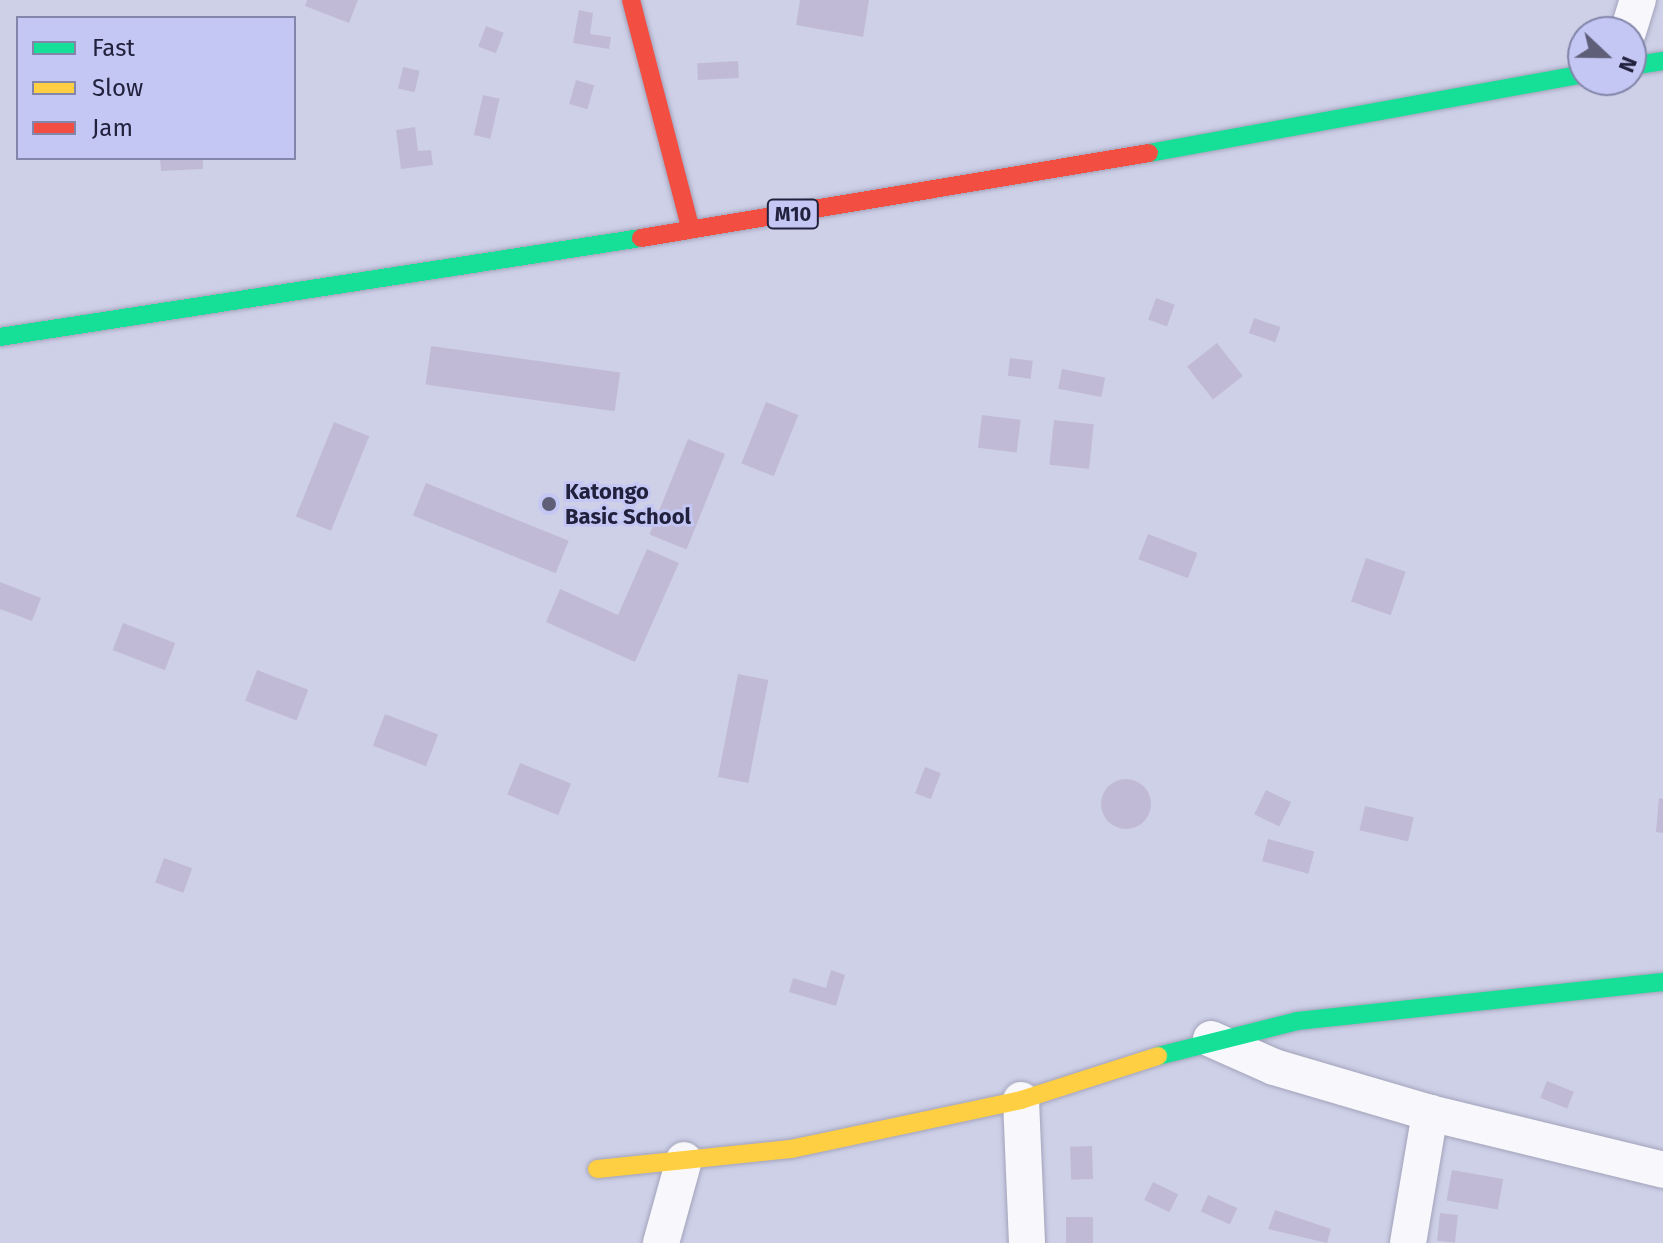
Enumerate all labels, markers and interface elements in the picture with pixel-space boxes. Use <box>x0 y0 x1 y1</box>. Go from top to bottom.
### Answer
legend <box>16 16 296 160</box>
north arrow <box>1567 16 1647 96</box>
text: Fast <box>92 34 135 62</box>
text: N <box>1613 53 1643 76</box>
text: Slow <box>92 74 143 102</box>
text: Jam <box>92 114 133 142</box>
road number: M10 <box>765 198 821 230</box>
place label: Katongo Basic School <box>565 478 691 530</box>
marker: Katongo Basic School <box>540 495 558 513</box>

